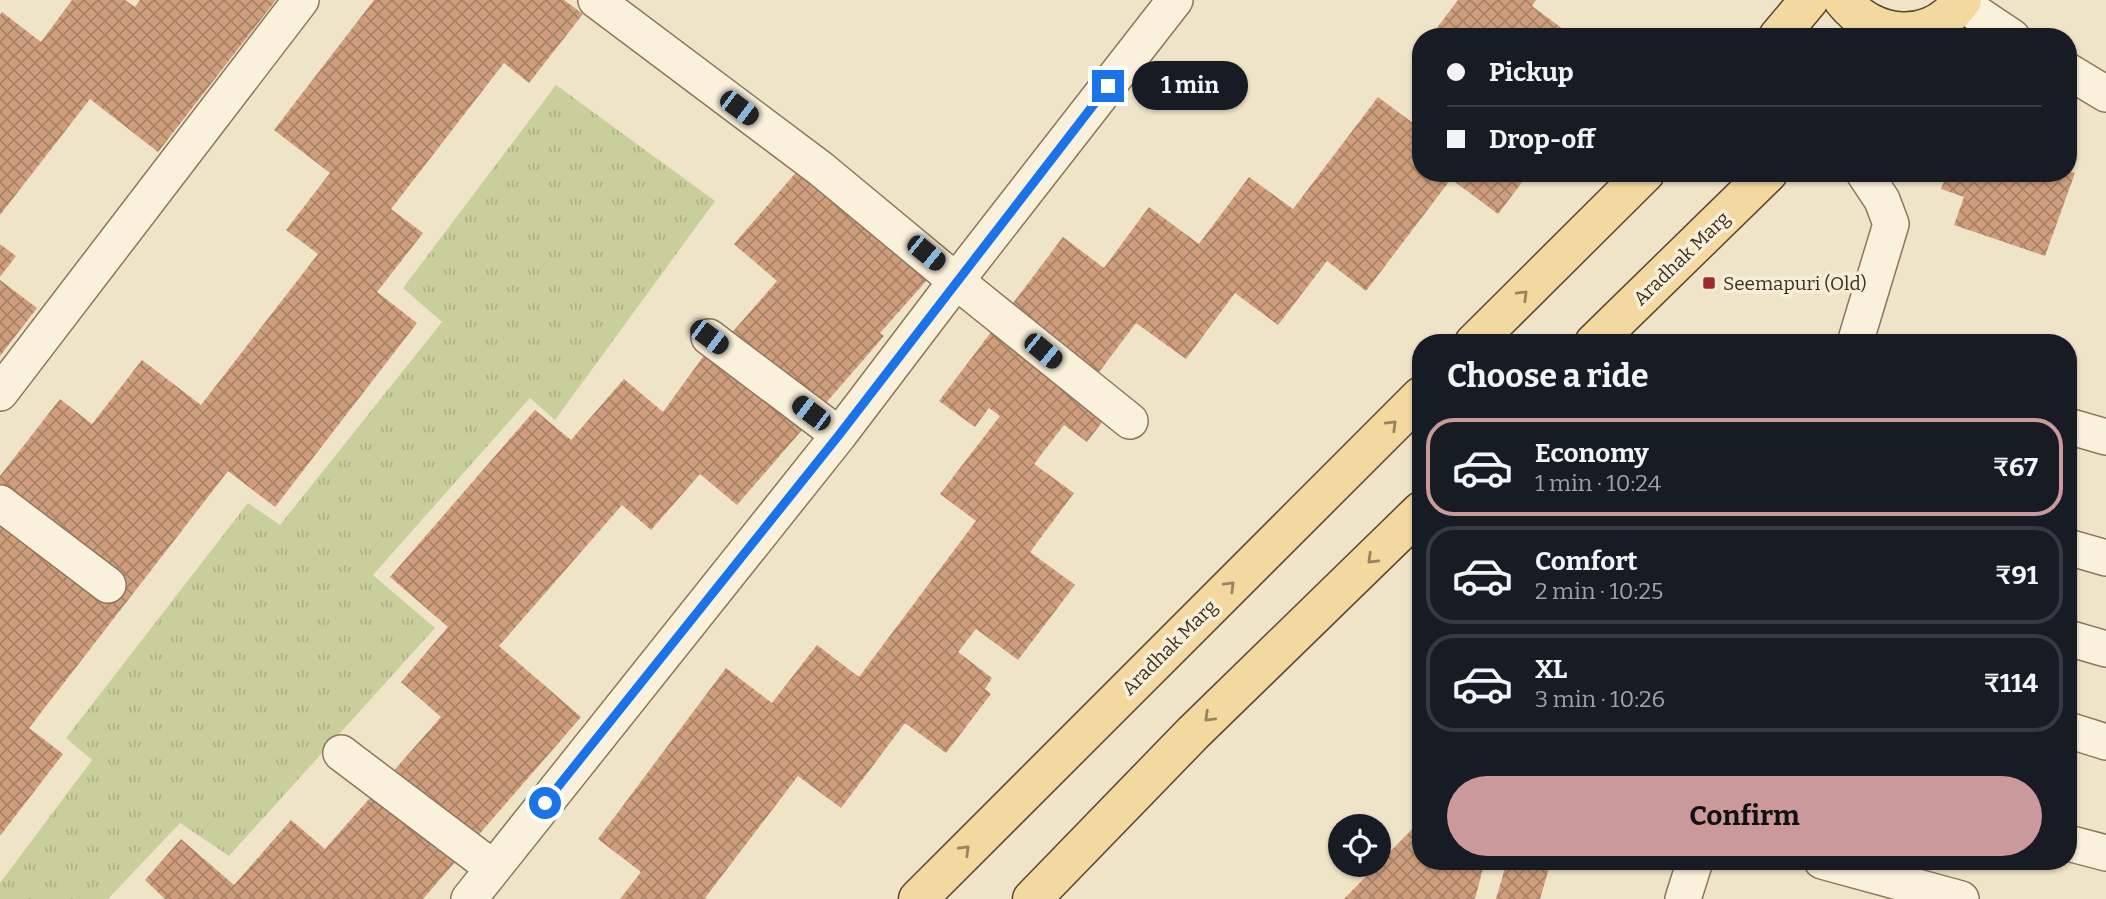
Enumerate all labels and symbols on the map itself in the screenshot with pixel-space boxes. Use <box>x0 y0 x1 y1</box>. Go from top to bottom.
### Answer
callout: 1 min <box>1132 62 1248 110</box>
route end <box>1092 70 1124 102</box>
car <box>716 87 763 129</box>
street label: Aradhak Marg <box>1628 206 1735 310</box>
car <box>904 232 949 274</box>
place label: Seemapuri (Old) <box>1723 272 1867 295</box>
marker: Seemapuri (Old) <box>1701 275 1717 291</box>
one-way arrow <box>1514 290 1527 303</box>
car <box>686 316 733 358</box>
car <box>1021 330 1066 372</box>
car <box>788 392 835 434</box>
one-way arrow <box>1383 421 1396 434</box>
one-way arrow <box>1367 550 1380 563</box>
one-way arrow <box>1222 581 1235 594</box>
street label: Aradhak Marg <box>1117 595 1222 700</box>
one-way arrow <box>1204 709 1217 722</box>
route start <box>529 787 561 819</box>
one-way arrow <box>956 845 969 858</box>

